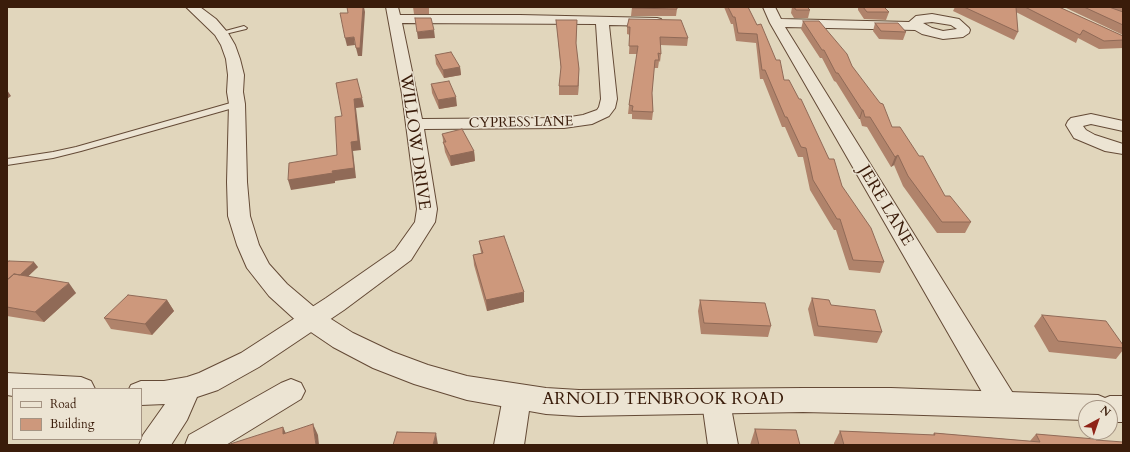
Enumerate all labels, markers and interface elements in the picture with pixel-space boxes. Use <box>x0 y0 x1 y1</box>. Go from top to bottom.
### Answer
street label: WILLOW DRIVE <box>394 72 434 212</box>
street label: CYPRESS LANE <box>469 114 573 132</box>
street label: JERE LANE <box>853 162 917 250</box>
legend <box>12 388 142 440</box>
street label: ARNOLD TENBROOK ROAD <box>542 390 784 410</box>
text: Road <box>50 396 76 412</box>
north arrow <box>1078 400 1118 440</box>
text: N <box>1097 402 1114 420</box>
text: Building <box>50 416 94 432</box>

